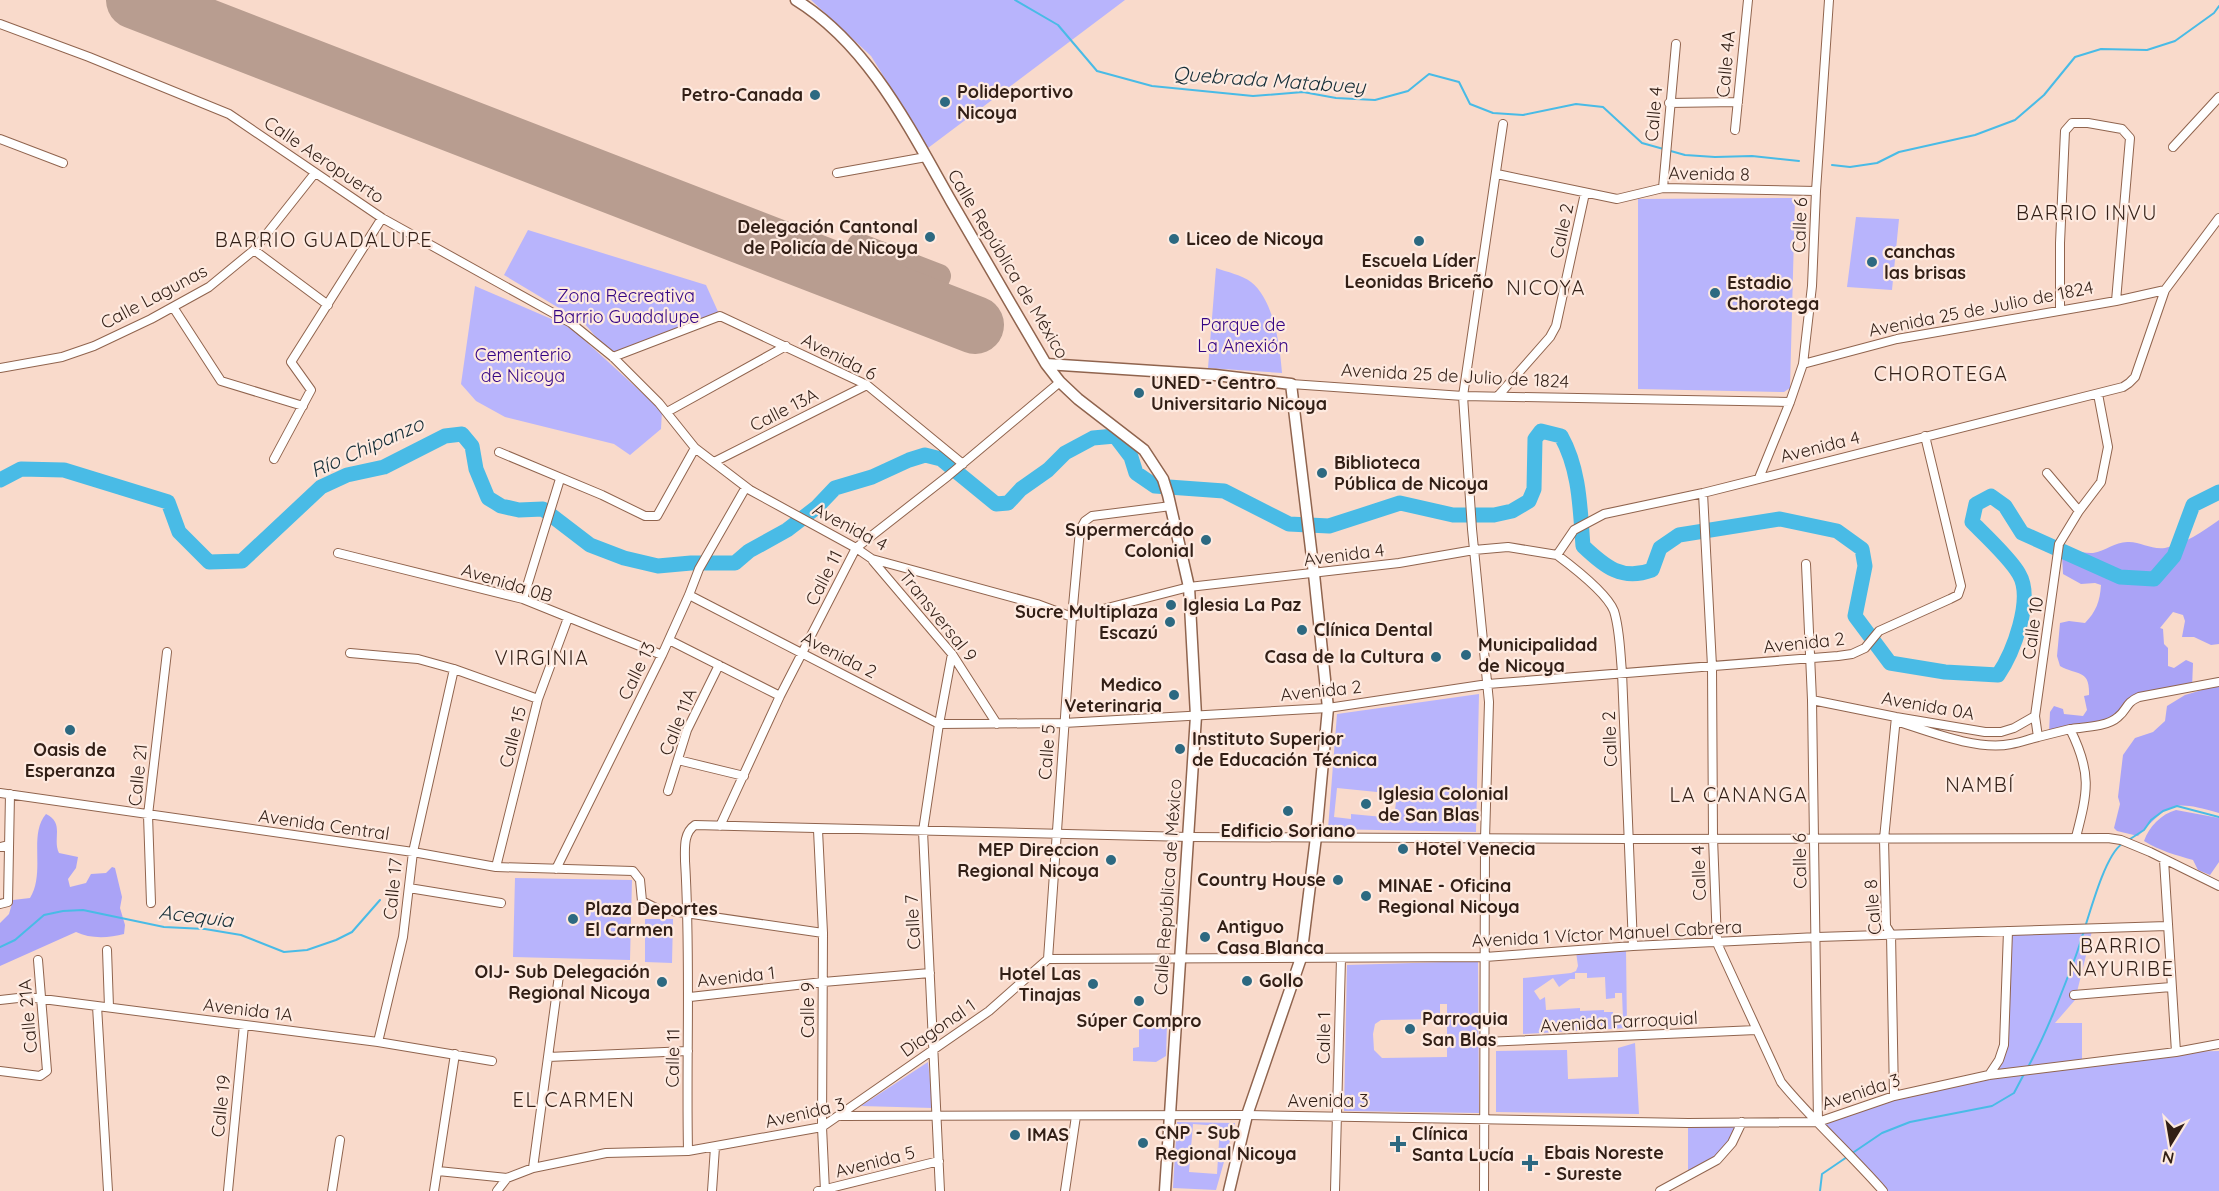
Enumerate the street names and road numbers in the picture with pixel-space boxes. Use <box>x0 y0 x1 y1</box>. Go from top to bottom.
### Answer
street label: Calle 4A <box>1711 29 1740 98</box>
street label: Calle 4 <box>1640 85 1667 143</box>
street label: Calle Aeropuerto <box>260 111 389 208</box>
street label: Avenida 8 <box>1668 161 1750 186</box>
street label: Calle República de México <box>943 165 1074 363</box>
street label: Calle 6 <box>1787 197 1812 253</box>
street label: Calle 2 <box>1544 201 1579 261</box>
street label: Calle Lagunas <box>97 259 211 334</box>
street label: Avenida 25 de Julio de 1824 <box>1867 275 2095 342</box>
street label: Avenida 6 <box>798 328 881 385</box>
street label: Avenida 25 de Julio de 1824 <box>1340 358 1570 393</box>
street label: Calle 13A <box>746 382 822 437</box>
street label: Avenida 4 <box>1778 426 1862 467</box>
street label: Avenida 4 <box>809 497 891 556</box>
street label: Avenida 4 <box>1302 538 1386 571</box>
street label: Calle 11 <box>800 546 847 609</box>
street label: Avenida 0B <box>459 558 556 607</box>
street label: Transversal 9 <box>894 565 982 666</box>
street label: Calle 10 <box>2017 595 2048 661</box>
street label: Avenida 2 <box>798 626 881 683</box>
street label: Avenida 2 <box>1762 627 1846 658</box>
street label: Calle 13 <box>613 638 660 704</box>
street label: Avenida 2 <box>1279 675 1363 706</box>
street label: Calle 11A <box>654 684 702 759</box>
street label: Avenida 0A <box>1880 686 1977 725</box>
street label: Calle 15 <box>494 704 531 770</box>
street label: Calle 2 <box>1597 711 1622 767</box>
street label: Calle 5 <box>1033 723 1060 781</box>
street label: Calle 21 <box>123 743 152 807</box>
street label: Calle República de México <box>1148 778 1187 996</box>
street label: Avenida Central <box>257 804 391 845</box>
street label: Calle 6 <box>1788 833 1811 889</box>
street label: Calle 4 <box>1686 845 1711 901</box>
street label: Calle 17 <box>378 857 407 921</box>
street label: Calle 8 <box>1859 878 1886 936</box>
street label: Calle 7 <box>900 894 925 950</box>
street label: Avenida 1 Víctor Manuel Cabrera <box>1471 915 1743 952</box>
street label: Avenida 1 <box>696 961 776 992</box>
street label: Calle 21A <box>13 978 42 1054</box>
street label: Calle 9 <box>796 982 819 1038</box>
street label: Avenida 1A <box>202 993 294 1026</box>
street label: Diagonal 1 <box>896 993 980 1062</box>
street label: Avenida Parroquial <box>1540 1006 1698 1037</box>
street label: Calle 1 <box>1312 1012 1335 1064</box>
street label: Calle 11 <box>660 1028 685 1088</box>
street label: Avenida 3 <box>1819 1068 1903 1115</box>
street label: Calle 19 <box>206 1074 235 1138</box>
street label: Avenida 3 <box>1287 1089 1369 1112</box>
street label: Avenida 3 <box>763 1092 847 1133</box>
street label: Avenida 5 <box>833 1140 917 1183</box>

